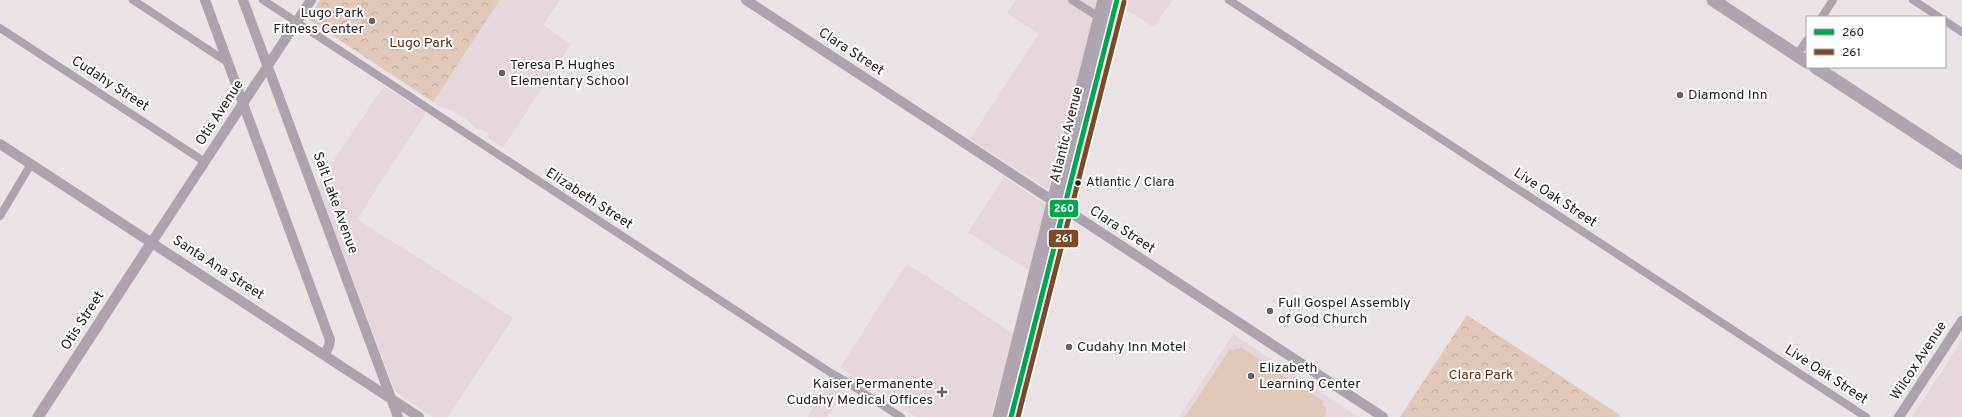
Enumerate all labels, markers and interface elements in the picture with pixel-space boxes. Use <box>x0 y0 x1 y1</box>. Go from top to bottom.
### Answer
place label: Lugo Park Fitness Center <box>273 5 365 38</box>
marker: Lugo Park Fitness Center <box>367 16 377 26</box>
legend <box>1806 16 1946 68</box>
street label: Clara Street <box>815 25 887 79</box>
text: 260 <box>1842 25 1864 41</box>
park label: Lugo Park <box>389 35 453 52</box>
text: 261 <box>1842 45 1861 61</box>
street label: Cudahy Street <box>68 53 152 115</box>
place label: Teresa P. Hughes Elementary School <box>510 57 629 90</box>
marker: Teresa P. Hughes Elementary School <box>497 68 507 78</box>
street label: Otis Avenue <box>192 77 248 149</box>
street label: Atlantic Avenue <box>1047 85 1087 185</box>
place label: Diamond Inn <box>1688 87 1768 104</box>
marker: Diamond Inn <box>1675 90 1685 100</box>
street label: Salt Lake Avenue <box>309 150 361 256</box>
street label: Elizabeth Street <box>542 165 636 233</box>
street label: Live Oak Street <box>1510 165 1600 231</box>
place label: Atlantic / Clara <box>1086 175 1174 191</box>
marker: Atlantic / Clara <box>1073 178 1083 188</box>
line badge: 260 <box>1049 199 1079 218</box>
text: 260 <box>1054 202 1074 216</box>
street label: Clara Street <box>1086 203 1158 257</box>
line badge: 261 <box>1048 229 1079 248</box>
street label: Santa Ana Street <box>169 232 267 304</box>
text: 261 <box>1055 232 1073 246</box>
street label: Otis Street <box>58 288 108 354</box>
place label: Full Gospel Assembly of God Church <box>1278 295 1411 328</box>
marker: Full Gospel Assembly of God Church <box>1265 306 1275 316</box>
street label: Wilcox Avenue <box>1887 318 1951 404</box>
place label: Cudahy Inn Motel <box>1077 339 1186 356</box>
marker: Cudahy Inn Motel <box>1064 342 1074 352</box>
street label: Live Oak Street <box>1781 342 1871 408</box>
place label: Elizabeth Learning Center <box>1259 360 1361 393</box>
park label: Clara Park <box>1449 367 1514 384</box>
marker: Elizabeth Learning Center <box>1246 371 1256 381</box>
place label: Kaiser Permanente Cudahy Medical Offices <box>786 376 933 409</box>
marker: Kaiser Permanente Cudahy Medical Offices <box>936 386 948 398</box>

